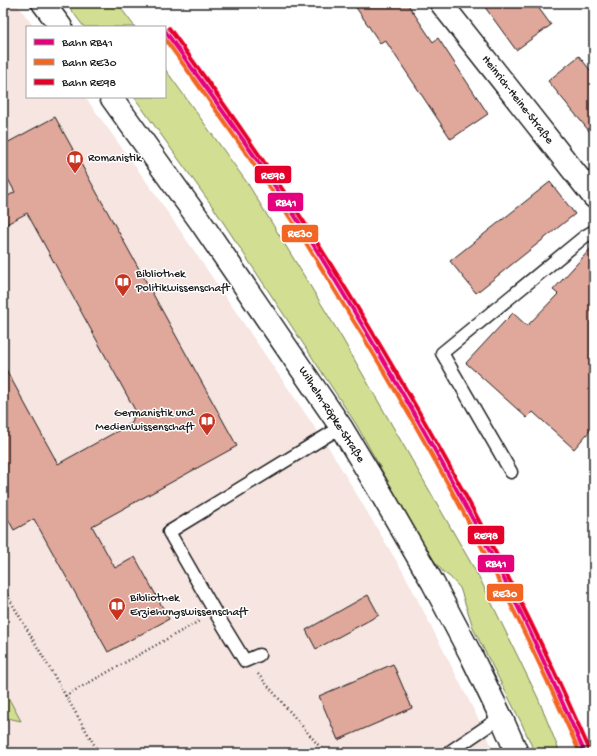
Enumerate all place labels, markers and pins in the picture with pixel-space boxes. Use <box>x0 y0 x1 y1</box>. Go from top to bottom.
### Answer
library icon: Romanistik <box>65 149 85 174</box>
place label: Romanistik <box>88 152 143 166</box>
place label: Bibliothek Politikwissenschaft <box>135 268 231 296</box>
library icon: Bibliothek Politikwissenschaft <box>113 272 133 297</box>
place label: Germanistik und Medienwissenschaft <box>95 407 195 435</box>
library icon: Germanistik und Medienwissenschaft <box>197 411 217 436</box>
place label: Bibliothek Erziehungswissenschaft <box>129 592 249 620</box>
library icon: Bibliothek Erziehungswissenschaft <box>107 596 127 621</box>

